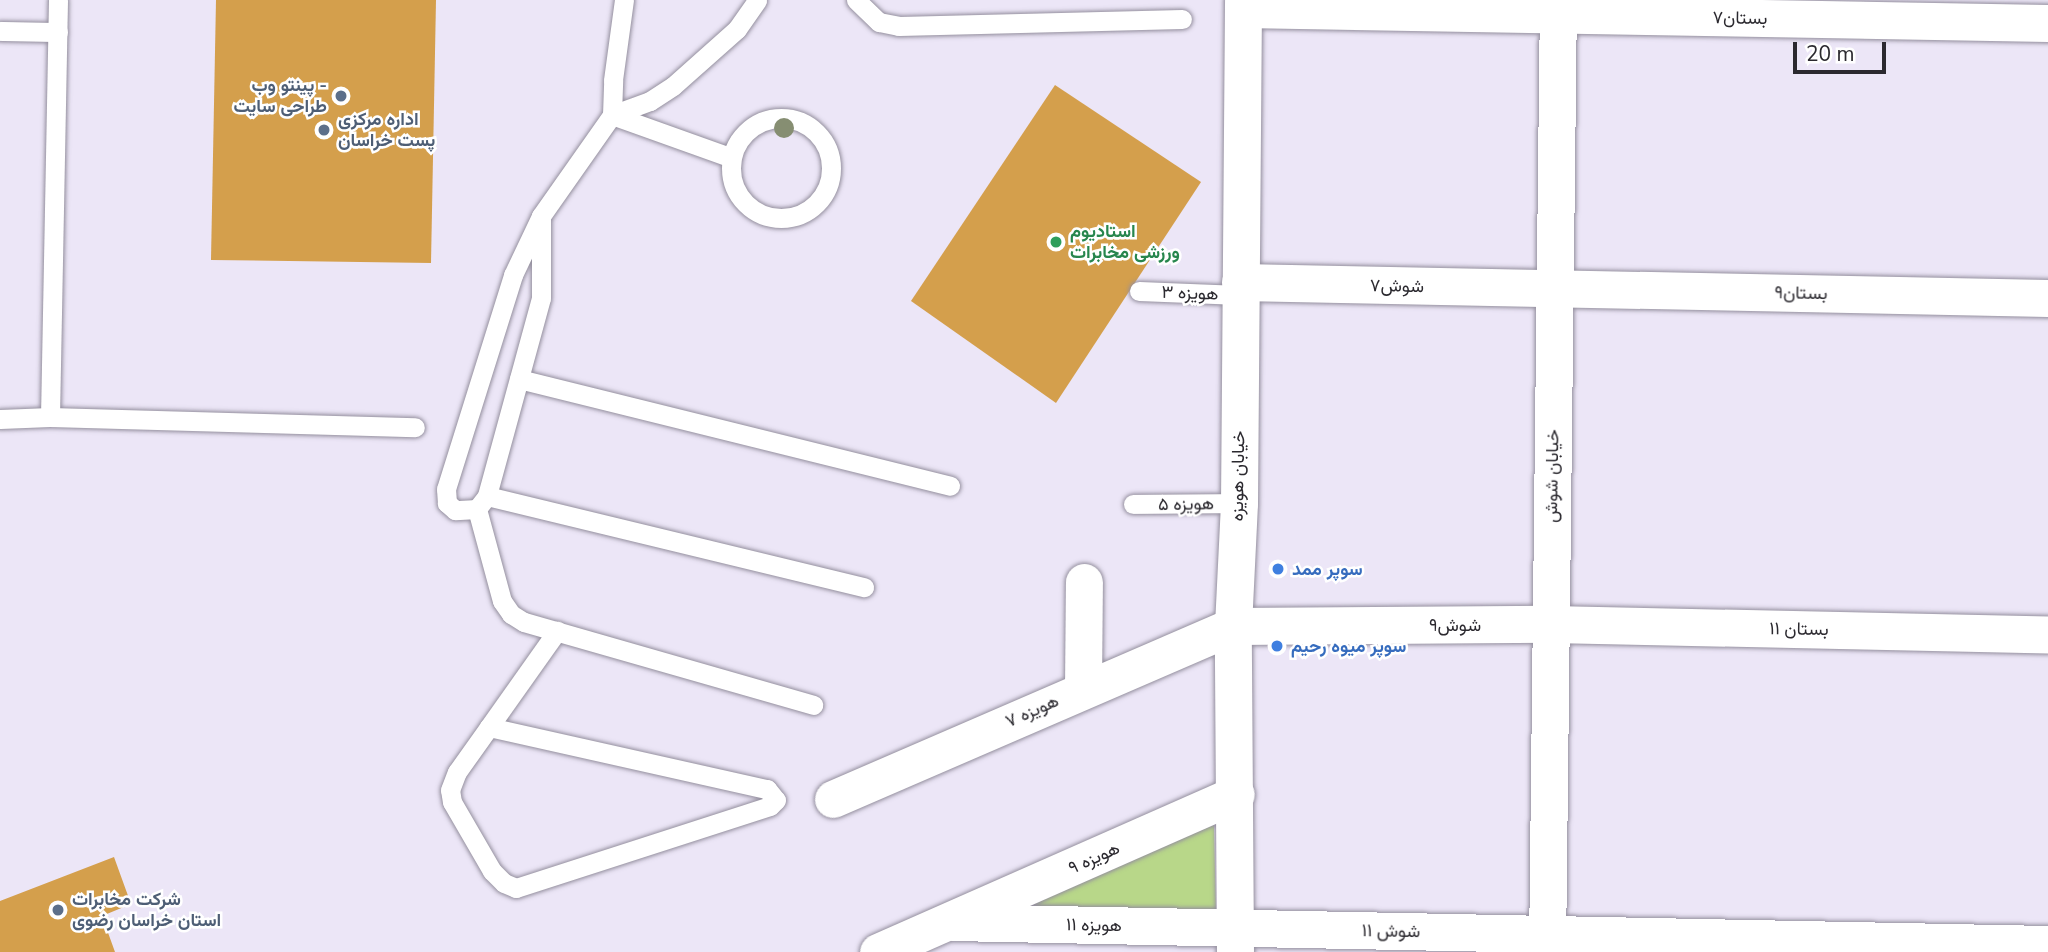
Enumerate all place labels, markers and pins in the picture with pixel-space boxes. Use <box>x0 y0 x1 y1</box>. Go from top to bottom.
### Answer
place label: پینتو وب - طراحی سایت <box>234 75 327 118</box>
marker: پینتو وب - طراحی سایت <box>333 88 349 104</box>
place label: اداره مرکزی پست خراسان <box>338 109 435 152</box>
marker: اداره مرکزی پست خراسان <box>316 122 332 138</box>
place label: استادیوم ورزشی مخابرات <box>1070 221 1180 264</box>
marker: استادیوم ورزشی مخابرات <box>1048 234 1064 250</box>
place label: سوپر ممد <box>1292 558 1363 580</box>
marker: سوپر ممد <box>1270 561 1286 577</box>
place label: سوپر میوه رحیم <box>1291 635 1406 657</box>
marker: سوپر میوه رحیم <box>1269 638 1285 654</box>
place label: شرکت مخابرات استان خراسان رضوی <box>72 889 221 932</box>
marker: شرکت مخابرات استان خراسان رضوی <box>50 902 66 918</box>

